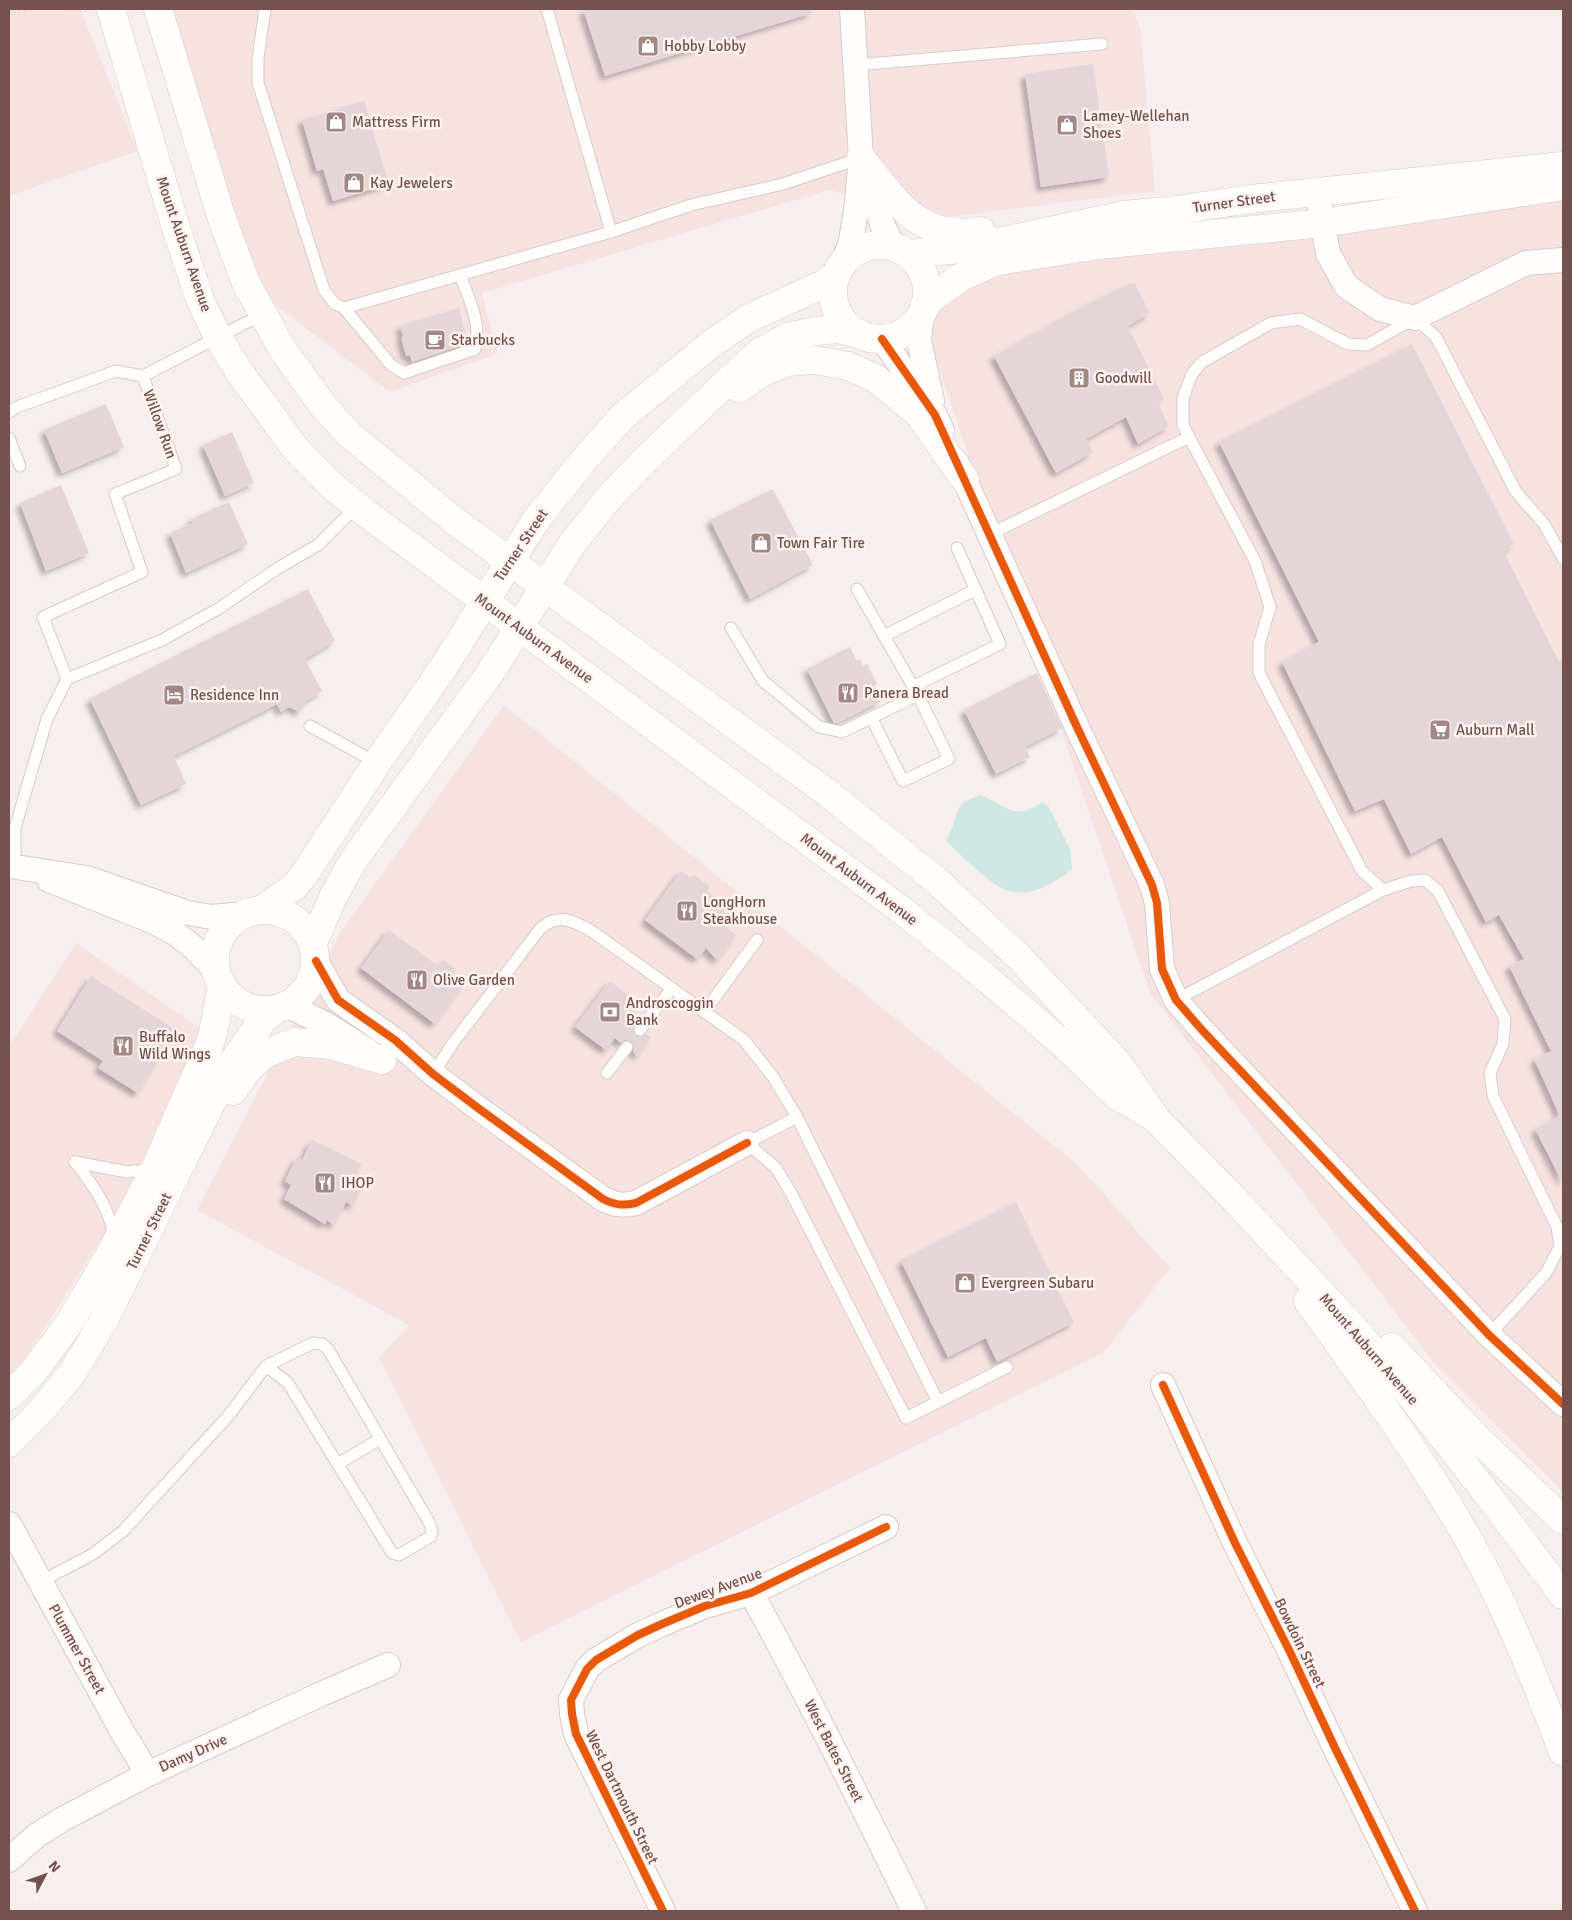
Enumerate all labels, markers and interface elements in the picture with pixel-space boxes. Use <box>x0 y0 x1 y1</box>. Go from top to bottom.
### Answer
shop icon: Hobby Lobby <box>636 34 660 58</box>
place label: Hobby Lobby <box>664 37 746 55</box>
place label: Lamey-Wellehan Shoes <box>1083 107 1189 142</box>
shop icon: Mattress Firm <box>324 110 348 134</box>
place label: Mattress Firm <box>352 113 441 131</box>
shop icon: Lamey-Wellehan Shoes <box>1055 113 1079 137</box>
shop icon: Kay Jewelers <box>342 171 366 195</box>
street label: Mount Auburn Avenue <box>152 174 216 314</box>
place label: Kay Jewelers <box>370 174 453 192</box>
street label: Turner Street <box>1191 187 1277 217</box>
cafe icon: Starbucks <box>423 328 447 352</box>
place label: Starbucks <box>451 331 515 349</box>
building icon: Goodwill <box>1067 366 1091 390</box>
place label: Goodwill <box>1095 369 1152 387</box>
street label: Willow Run <box>139 387 181 461</box>
street label: Turner Street <box>490 505 552 585</box>
shop icon: Town Fair Tire <box>749 531 773 555</box>
place label: Town Fair Tire <box>777 534 865 552</box>
street label: Mount Auburn Avenue <box>471 589 597 687</box>
restaurant icon: Panera Bread <box>836 681 860 705</box>
hotel icon: Residence Inn <box>162 683 186 707</box>
place label: Panera Bread <box>864 684 949 702</box>
place label: Residence Inn <box>190 686 279 704</box>
supermarket icon: Auburn Mall <box>1428 718 1452 742</box>
place label: Auburn Mall <box>1456 721 1535 739</box>
street label: Mount Auburn Avenue <box>797 829 921 929</box>
place label: LongHorn Steakhouse <box>703 893 777 928</box>
restaurant icon: LongHorn Steakhouse <box>675 899 699 923</box>
restaurant icon: Olive Garden <box>405 968 429 992</box>
place label: Olive Garden <box>433 971 515 989</box>
place label: Androscoggin Bank <box>626 994 714 1029</box>
bank icon: Androscoggin Bank <box>598 1000 622 1024</box>
place label: Buffalo Wild Wings <box>139 1028 211 1063</box>
restaurant icon: Buffalo Wild Wings <box>111 1034 135 1058</box>
restaurant icon: IHOP <box>313 1171 337 1195</box>
place label: IHOP <box>341 1174 374 1192</box>
street label: Turner Street <box>123 1190 175 1272</box>
shop icon: Evergreen Subaru <box>953 1271 977 1295</box>
place label: Evergreen Subaru <box>981 1274 1094 1292</box>
street label: Mount Auburn Avenue <box>1316 1289 1422 1409</box>
street label: Dewey Avenue <box>672 1564 764 1612</box>
street label: Bowdoin Street <box>1270 1595 1330 1691</box>
street label: Plummer Street <box>45 1601 109 1697</box>
street label: West Bates Street <box>800 1697 868 1805</box>
street label: West Dartmouth Street <box>582 1727 662 1867</box>
street label: Damy Drive <box>156 1730 230 1776</box>
north arrow <box>20 1850 70 1900</box>
text: N <box>45 1858 64 1876</box>

